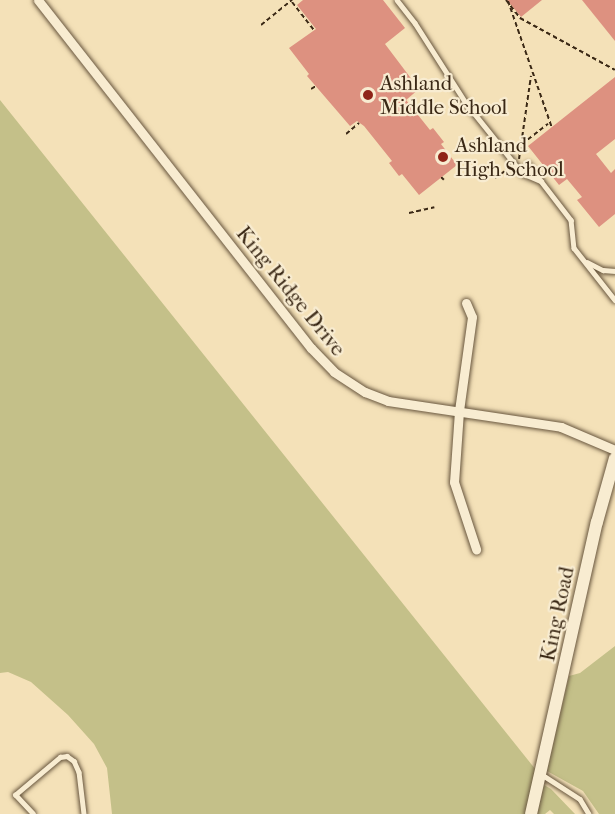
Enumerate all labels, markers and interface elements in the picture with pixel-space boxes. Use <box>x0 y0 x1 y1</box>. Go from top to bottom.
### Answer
place label: Ashland Middle School <box>380 70 507 120</box>
marker: Ashland Middle School <box>361 88 375 102</box>
place label: Ashland High School <box>455 132 564 182</box>
marker: Ashland High School <box>436 150 450 164</box>
street label: King Ridge Drive <box>231 221 351 361</box>
street label: King Road <box>535 564 579 664</box>

